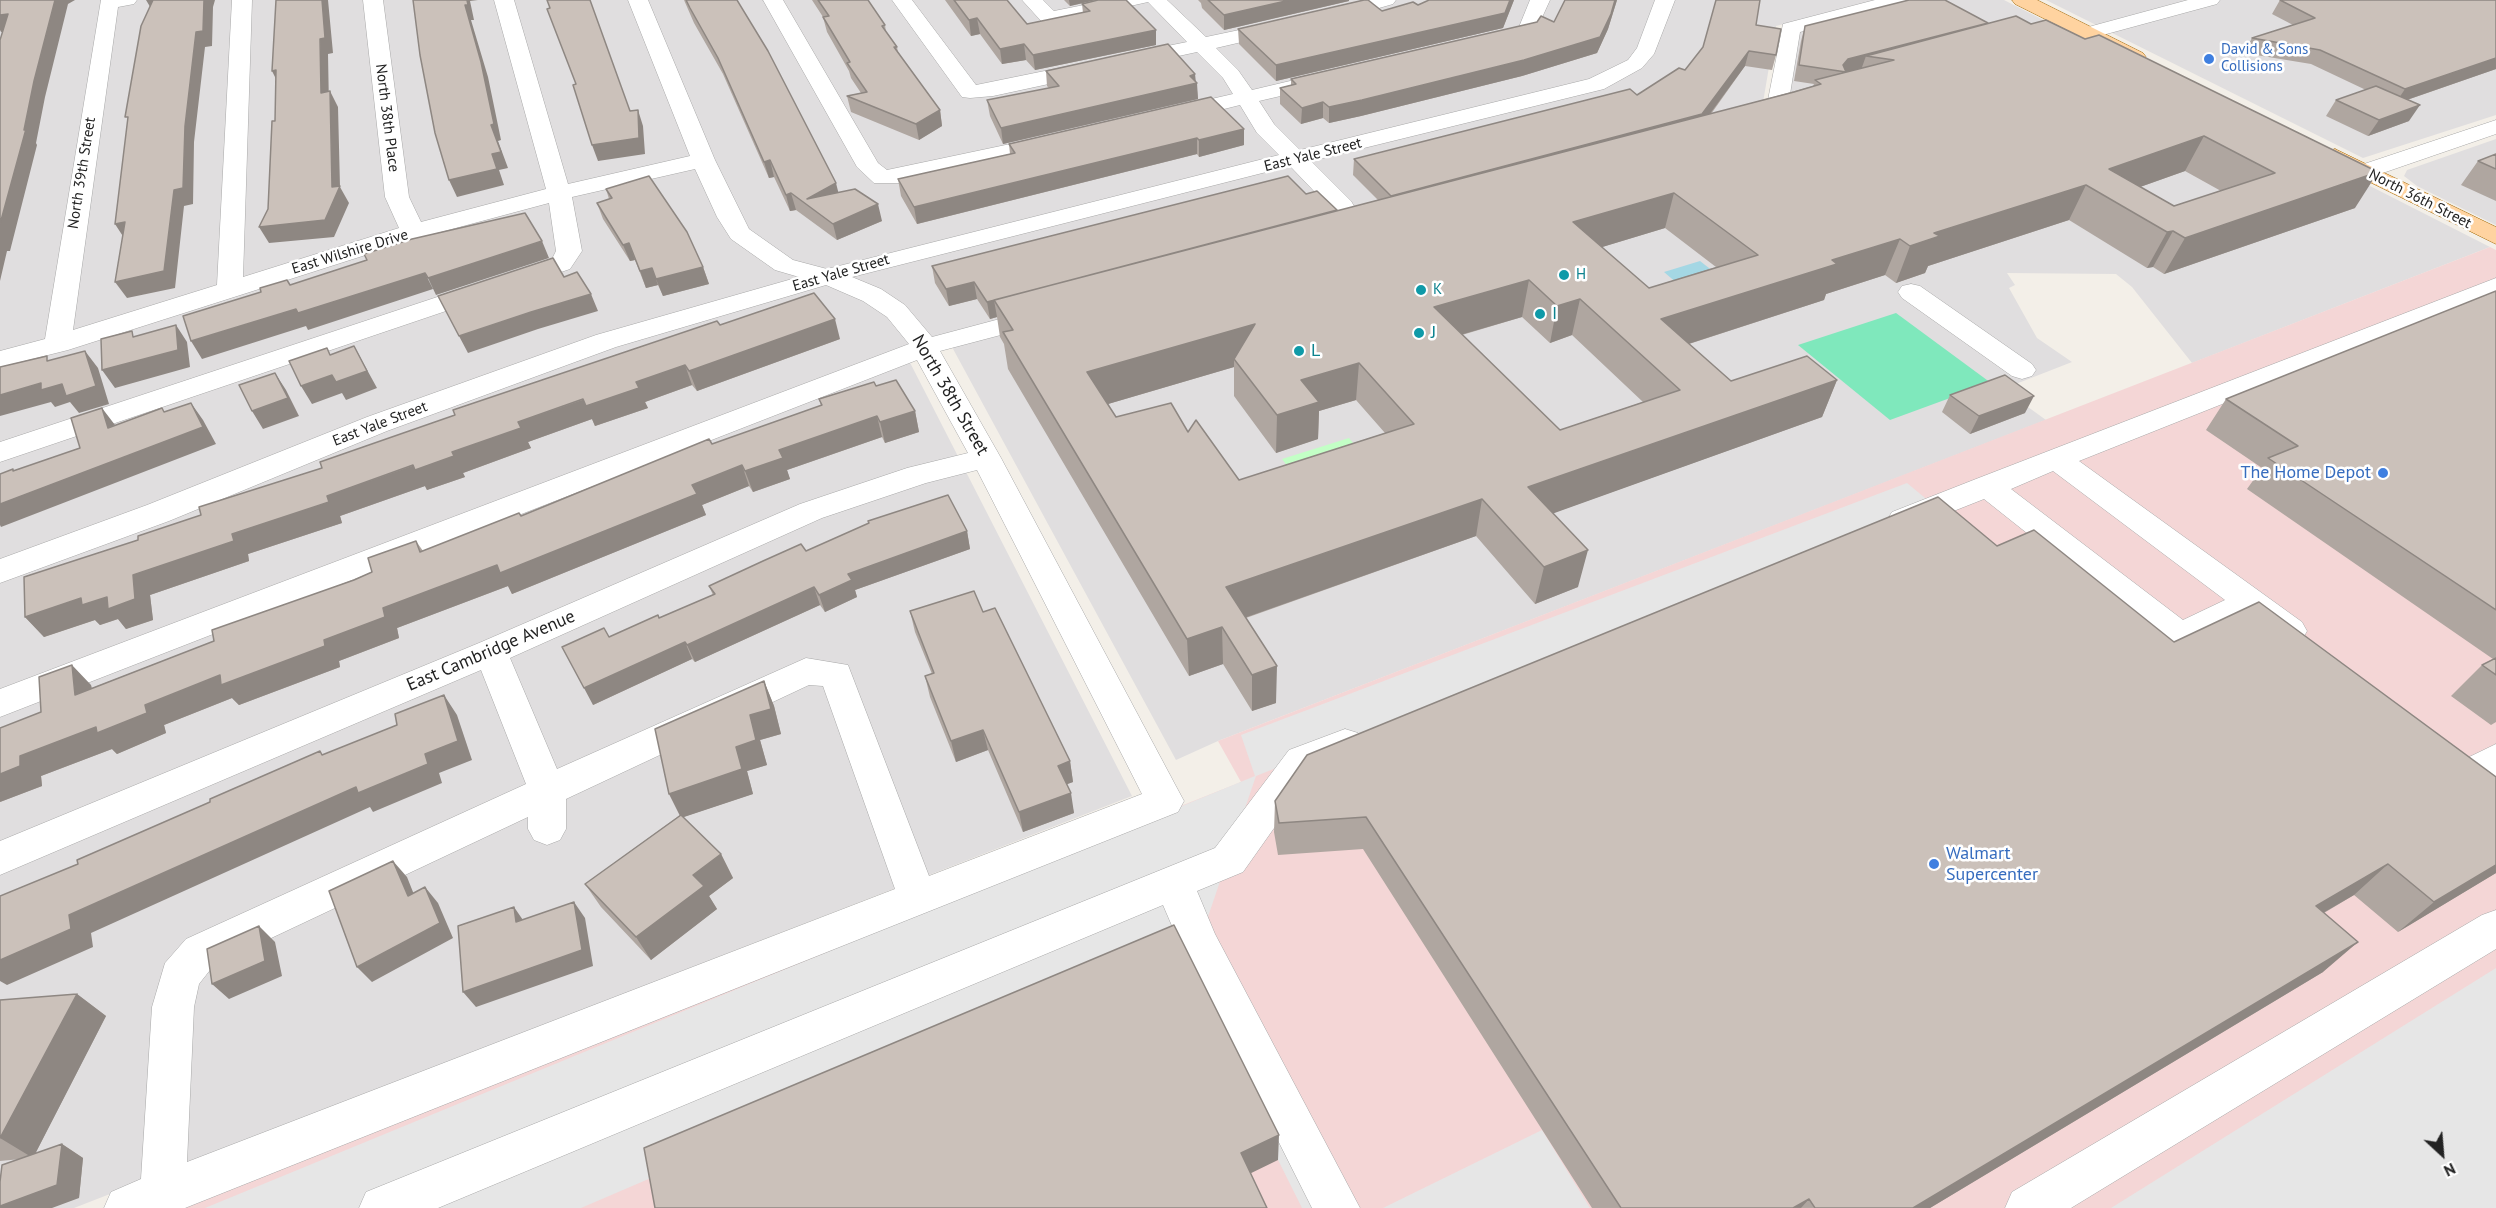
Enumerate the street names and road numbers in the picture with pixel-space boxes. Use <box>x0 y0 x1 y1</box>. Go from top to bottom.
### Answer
street label: North 38th Place <box>371 63 403 173</box>
street label: North 39th Street <box>64 116 100 230</box>
street label: East Yale Street <box>1262 134 1364 176</box>
street label: North 36th Street <box>2366 165 2474 233</box>
street label: East Wilshire Drive <box>290 226 410 278</box>
street label: East Yale Street <box>790 251 892 295</box>
street label: North 38th Street <box>907 331 993 459</box>
street label: East Yale Street <box>330 398 430 450</box>
street label: East Cambridge Avenue <box>404 606 578 696</box>

